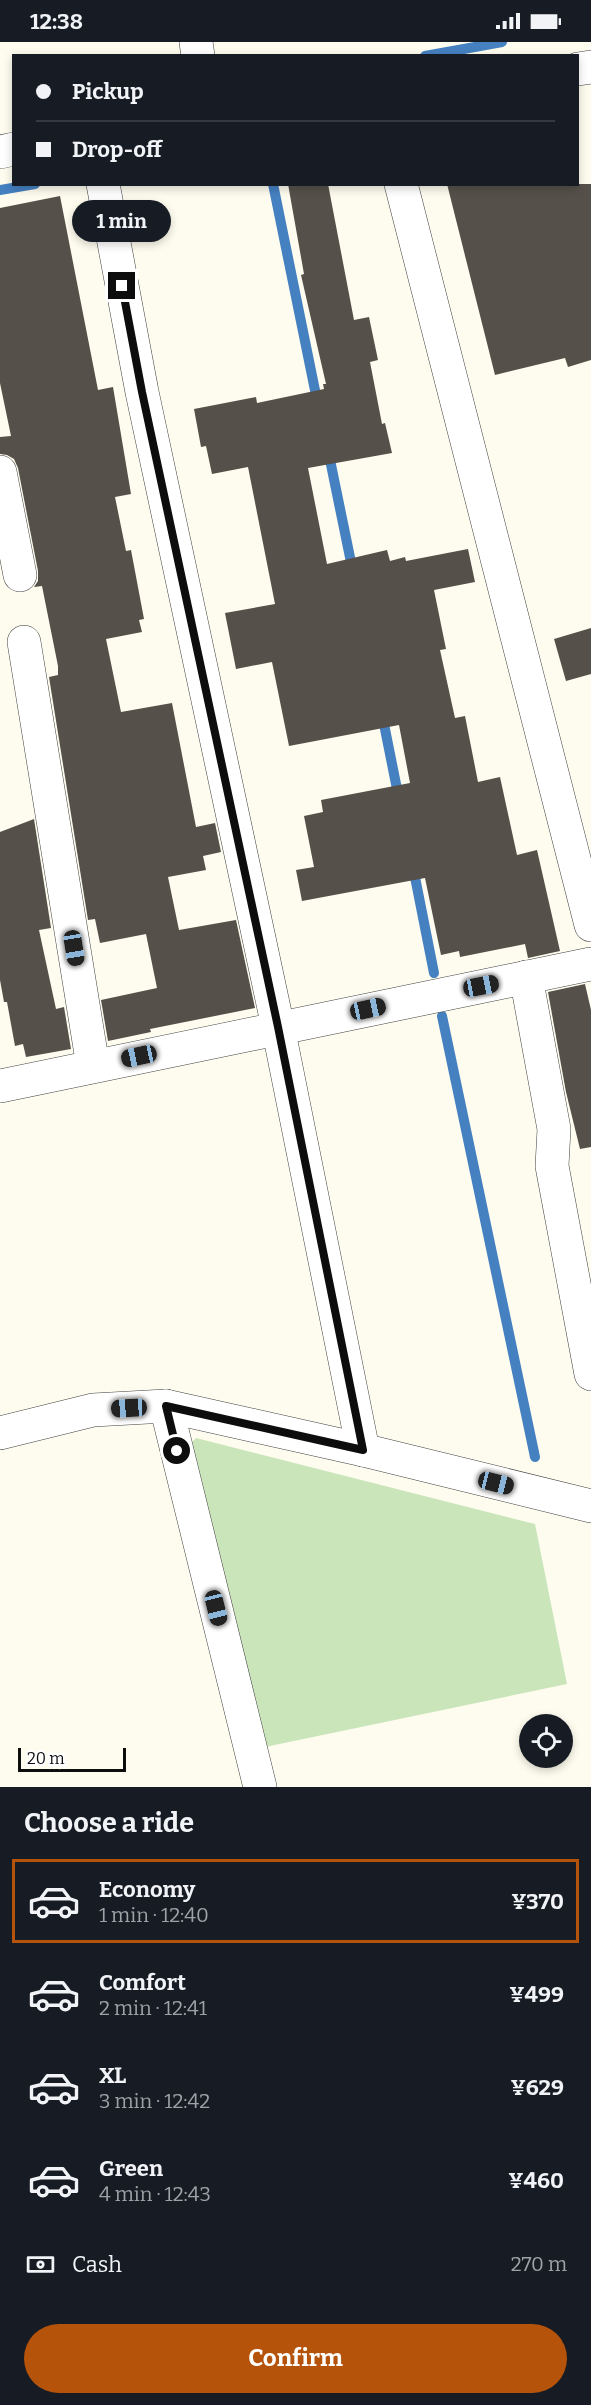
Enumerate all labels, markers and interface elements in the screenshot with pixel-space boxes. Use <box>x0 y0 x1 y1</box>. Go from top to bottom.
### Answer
text: 12:38 <box>30 8 83 35</box>
text: Pickup <box>72 78 144 105</box>
text: Drop-off <box>72 136 162 163</box>
callout: 1 min <box>72 199 172 241</box>
text: 1 min <box>96 209 147 233</box>
route end <box>108 272 135 299</box>
car <box>62 929 86 967</box>
car <box>462 974 500 998</box>
car <box>349 996 387 1022</box>
car <box>120 1043 158 1069</box>
car <box>111 1398 147 1418</box>
route start <box>163 1437 190 1464</box>
car <box>476 1470 516 1496</box>
car <box>203 1588 229 1628</box>
map controls <box>519 1714 573 1768</box>
button: locate <box>519 1714 573 1768</box>
scale bar <box>18 1745 126 1772</box>
text: 20 m <box>27 1749 64 1768</box>
text: Choose a ride <box>24 1807 194 1839</box>
icon: car <box>27 1874 81 1928</box>
text: Economy <box>99 1876 195 1903</box>
text: ¥370 <box>511 1888 564 1915</box>
text: 1 min · 12:40 <box>99 1903 209 1927</box>
icon: car <box>27 1967 81 2021</box>
text: Comfort <box>99 1969 186 1996</box>
text: ¥499 <box>509 1981 564 2008</box>
text: 2 min · 12:41 <box>99 1996 207 2020</box>
icon: car <box>27 2060 81 2114</box>
text: XL <box>99 2062 126 2089</box>
text: ¥629 <box>511 2074 564 2101</box>
text: 3 min · 12:42 <box>99 2089 210 2113</box>
icon: car <box>27 2153 81 2207</box>
text: Green <box>99 2155 163 2182</box>
text: ¥460 <box>508 2167 564 2194</box>
text: 4 min · 12:43 <box>99 2182 211 2206</box>
icon: cash <box>24 2248 57 2281</box>
text: Cash <box>72 2251 122 2278</box>
text: 270 m <box>511 2252 567 2276</box>
button: Confirm <box>24 2324 567 2393</box>

